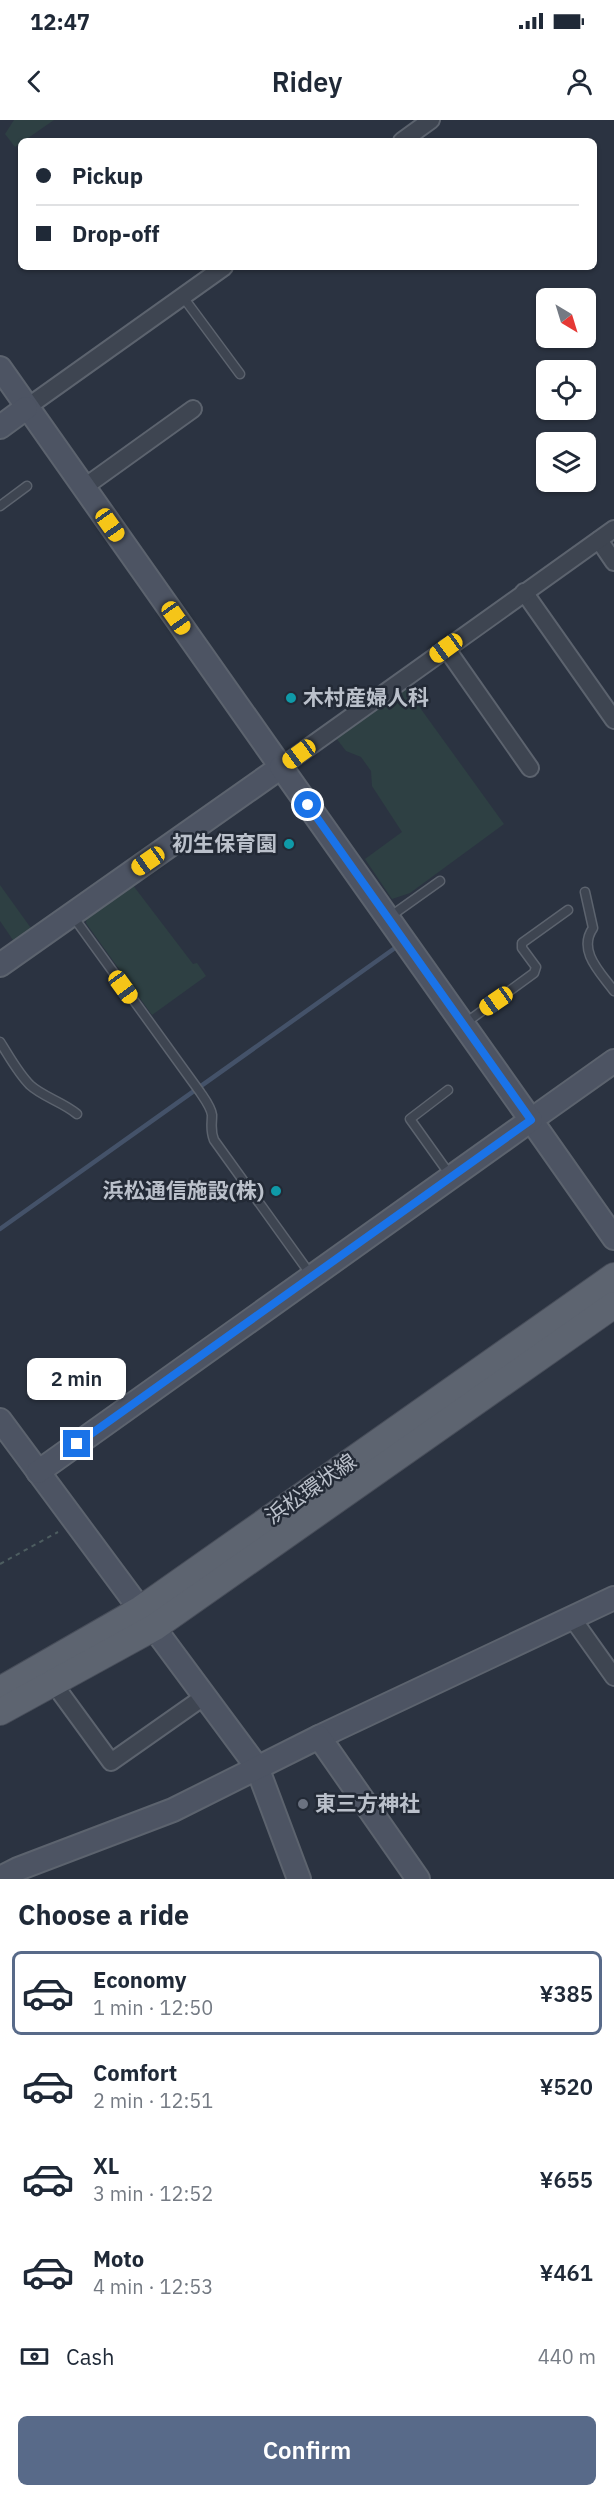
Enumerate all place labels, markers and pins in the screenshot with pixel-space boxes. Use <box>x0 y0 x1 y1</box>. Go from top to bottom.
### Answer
place label: 木村産婦人科 <box>303 683 429 711</box>
marker: 木村産婦人科 <box>284 691 298 705</box>
place label: 初生保育園 <box>172 829 277 857</box>
marker: 初生保育園 <box>282 837 296 851</box>
place label: 浜松通信施設(株) <box>103 1176 264 1204</box>
marker: 浜松通信施設(株) <box>269 1184 283 1198</box>
place label: 東三方神社 <box>315 1789 420 1817</box>
marker: 東三方神社 <box>296 1797 310 1811</box>

